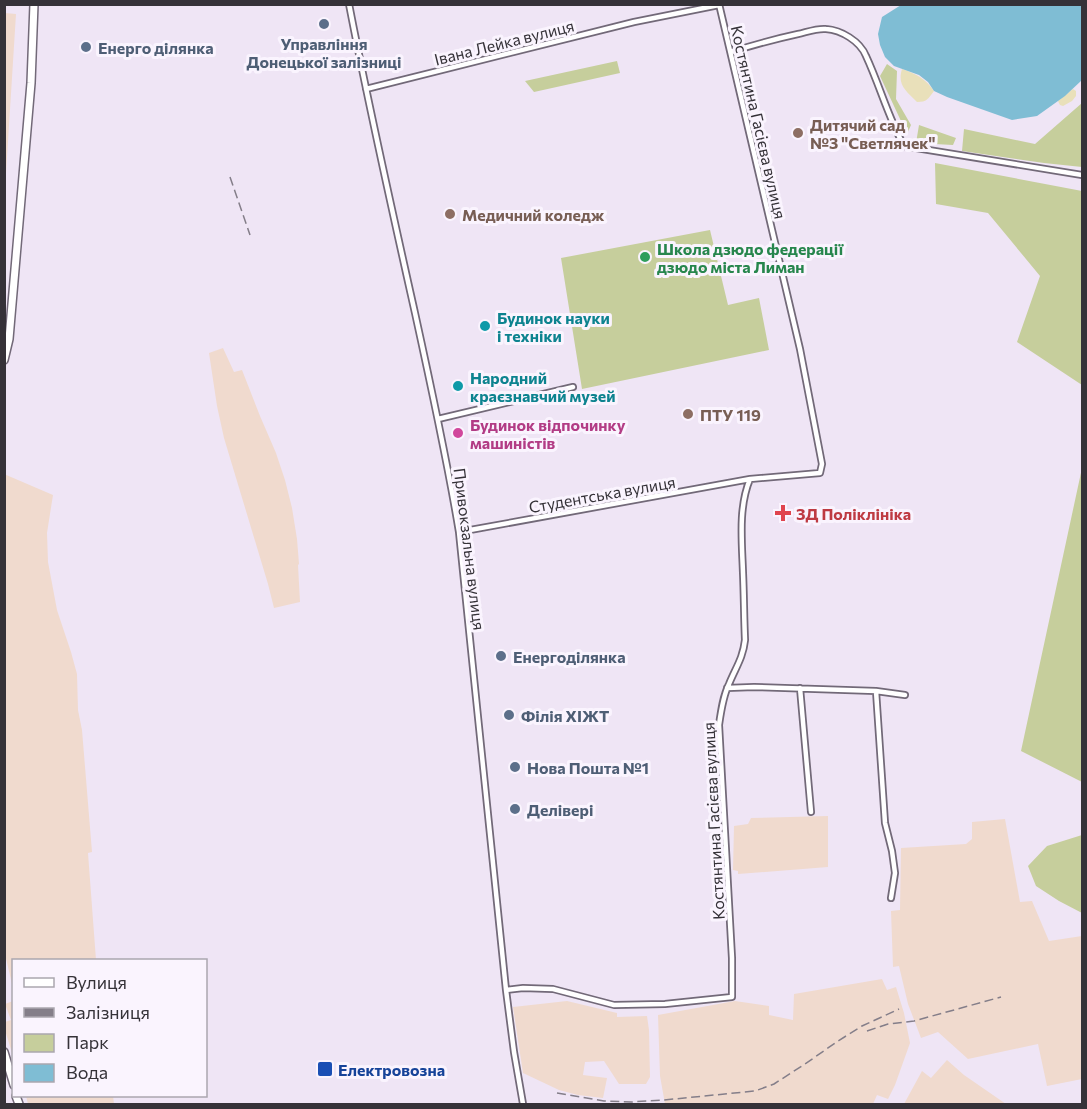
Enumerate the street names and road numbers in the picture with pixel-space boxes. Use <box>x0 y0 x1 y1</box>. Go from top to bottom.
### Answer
street label: Івана Лейка вулиця <box>432 15 576 69</box>
street label: Костянтина Гасієва вулиця <box>727 23 791 221</box>
street label: Привокзальна вулиця <box>451 467 489 631</box>
street label: Студентська вулиця <box>527 472 677 516</box>
street label: Костянтина Гасієва вулиця <box>698 722 728 920</box>

